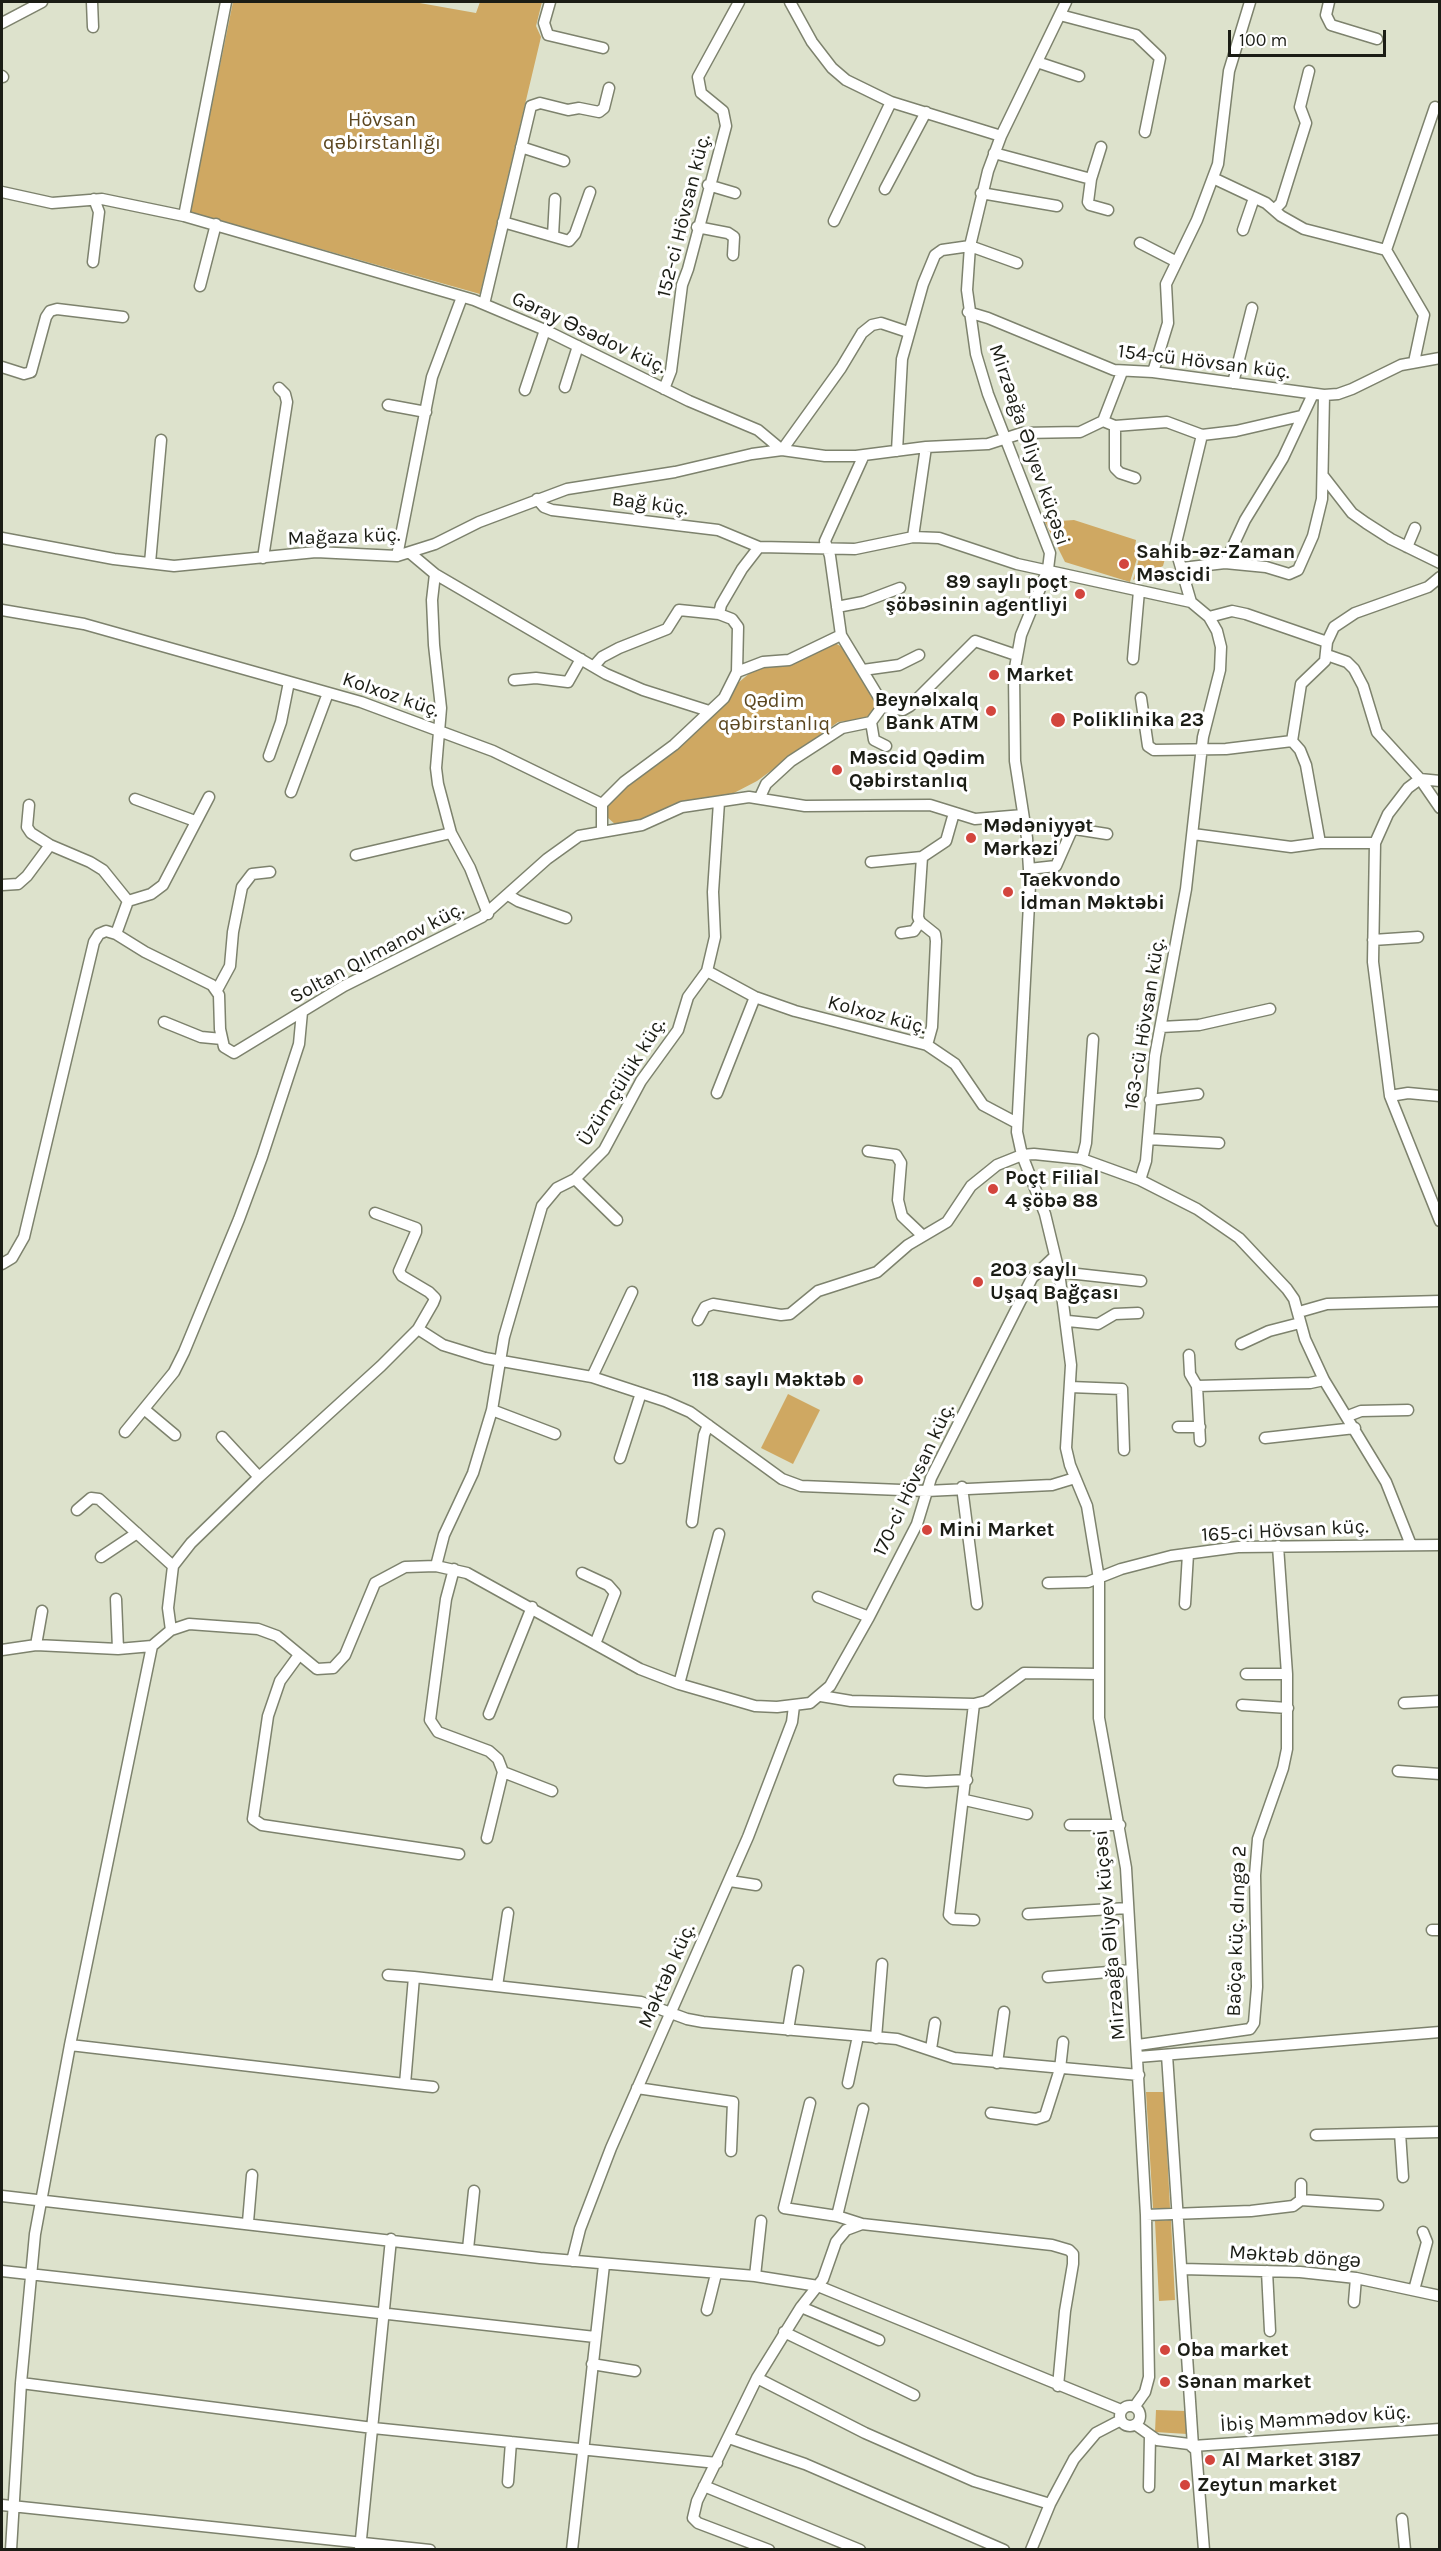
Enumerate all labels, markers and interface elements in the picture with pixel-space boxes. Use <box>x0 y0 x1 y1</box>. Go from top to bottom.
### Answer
scale bar <box>1231 18 1388 56</box>
text: 100 m <box>1239 29 1287 51</box>
park label: Hövsan qəbirstanlığı <box>323 108 441 155</box>
street label: 152-ci Hövsan küç. <box>652 132 716 300</box>
street label: Gəray Əsədov küç. <box>508 287 670 379</box>
street label: 154-cü Hövsan küç. <box>1117 340 1291 384</box>
street label: Mirzəağa Əliyev küçəsi <box>983 341 1075 549</box>
street label: Bağ küç. <box>610 487 690 521</box>
street label: Mağaza küç. <box>287 523 401 551</box>
place label: Sahib-əz-Zaman Məscidi <box>1136 540 1295 587</box>
marker: Sahib-əz-Zaman Məscidi <box>1117 557 1131 571</box>
place label: 89 saylı poçt şöbəsinin agentliyi <box>886 570 1068 617</box>
marker: 89 saylı poçt şöbəsinin agentliyi <box>1073 587 1087 601</box>
place label: Market <box>1006 663 1073 687</box>
street label: Kolxoz küç. <box>339 667 443 723</box>
marker: Market <box>987 668 1001 682</box>
place label: Beynəlxalq Bank ATM <box>875 688 979 735</box>
park label: Qədim qəbirstanlıq <box>718 689 830 736</box>
marker: Beynəlxalq Bank ATM <box>984 704 998 718</box>
place label: Poliklinika 23 <box>1072 708 1204 732</box>
marker: Poliklinika 23 <box>1049 711 1067 729</box>
place label: Məscid Qədim Qəbirstanlıq <box>849 746 985 793</box>
marker: Məscid Qədim Qəbirstanlıq <box>830 763 844 777</box>
place label: Mədəniyyət Mərkəzi <box>983 814 1093 861</box>
marker: Mədəniyyət Mərkəzi <box>964 831 978 845</box>
place label: Taekvondo İdman Məktəbi <box>1020 868 1165 915</box>
marker: Taekvondo İdman Məktəbi <box>1001 885 1015 899</box>
street label: Soltan Qılmanov küç. <box>286 897 468 1009</box>
street label: 163-cü Hövsan küç. <box>1120 936 1170 1112</box>
street label: Kolxoz küç. <box>825 990 929 1040</box>
street label: Üzümçülük küç. <box>573 1013 671 1151</box>
place label: Poçt Filial 4 şöbə 88 <box>1005 1166 1099 1213</box>
marker: Poçt Filial 4 şöbə 88 <box>986 1182 1000 1196</box>
place label: 203 saylı Uşaq Bağçası <box>990 1258 1119 1305</box>
marker: 203 saylı Uşaq Bağçası <box>971 1275 985 1289</box>
place label: 118 saylı Məktəb <box>692 1368 846 1392</box>
marker: 118 saylı Məktəb <box>851 1373 865 1387</box>
street label: 170-ci Hövsan küç. <box>868 1400 960 1560</box>
street label: 165-ci Hövsan küç. <box>1201 1515 1369 1547</box>
place label: Mini Market <box>939 1518 1054 1542</box>
marker: Mini Market <box>920 1523 934 1537</box>
street label: Mirzəağa Əliyev küçəsi <box>1089 1829 1131 2041</box>
street label: Baöça küç. dıngə 2 <box>1222 1845 1252 2017</box>
street label: Məktəb küç. <box>633 1920 701 2032</box>
street label: Məktəb döngə <box>1228 2240 1362 2274</box>
place label: Oba market <box>1177 2338 1289 2362</box>
marker: Oba market <box>1158 2343 1172 2357</box>
place label: Sənan market <box>1177 2370 1311 2394</box>
marker: Sənan market <box>1158 2375 1172 2389</box>
street label: İbiş Məmmədov küç. <box>1219 2400 1411 2438</box>
place label: Al Market 3187 <box>1222 2448 1361 2472</box>
marker: Al Market 3187 <box>1203 2453 1217 2467</box>
place label: Zeytun market <box>1197 2473 1337 2497</box>
marker: Zeytun market <box>1178 2478 1192 2492</box>

